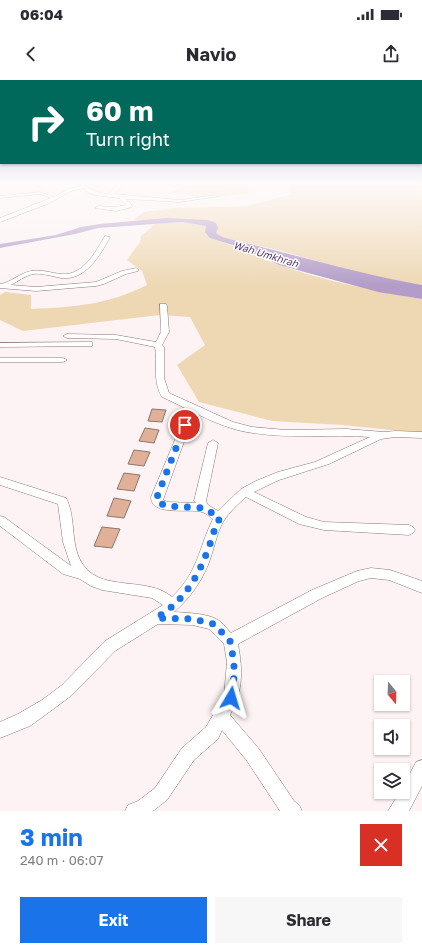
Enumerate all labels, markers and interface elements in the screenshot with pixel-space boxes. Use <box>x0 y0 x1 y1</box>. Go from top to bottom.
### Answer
text: 06:04 <box>20 5 63 23</box>
icon: back <box>20 43 42 65</box>
text: Navio <box>186 43 236 65</box>
icon: share <box>380 43 402 65</box>
text: 60 m <box>86 94 153 127</box>
icon: right <box>20 96 72 148</box>
text: Turn right <box>86 128 170 150</box>
water label: Wah Umkhrah <box>232 238 301 270</box>
pin <box>168 408 202 442</box>
icon: arrive <box>174 414 196 436</box>
north arrow <box>374 675 410 711</box>
map controls <box>374 675 410 799</box>
position arrow <box>210 677 252 719</box>
button: sound <box>374 719 410 755</box>
button: layers <box>374 763 410 799</box>
text: 3 min <box>20 822 83 851</box>
button: close <box>360 824 402 866</box>
text: 240 m · 06:07 <box>20 852 103 868</box>
button: Exit <box>20 897 207 943</box>
button: Share <box>215 897 402 943</box>

